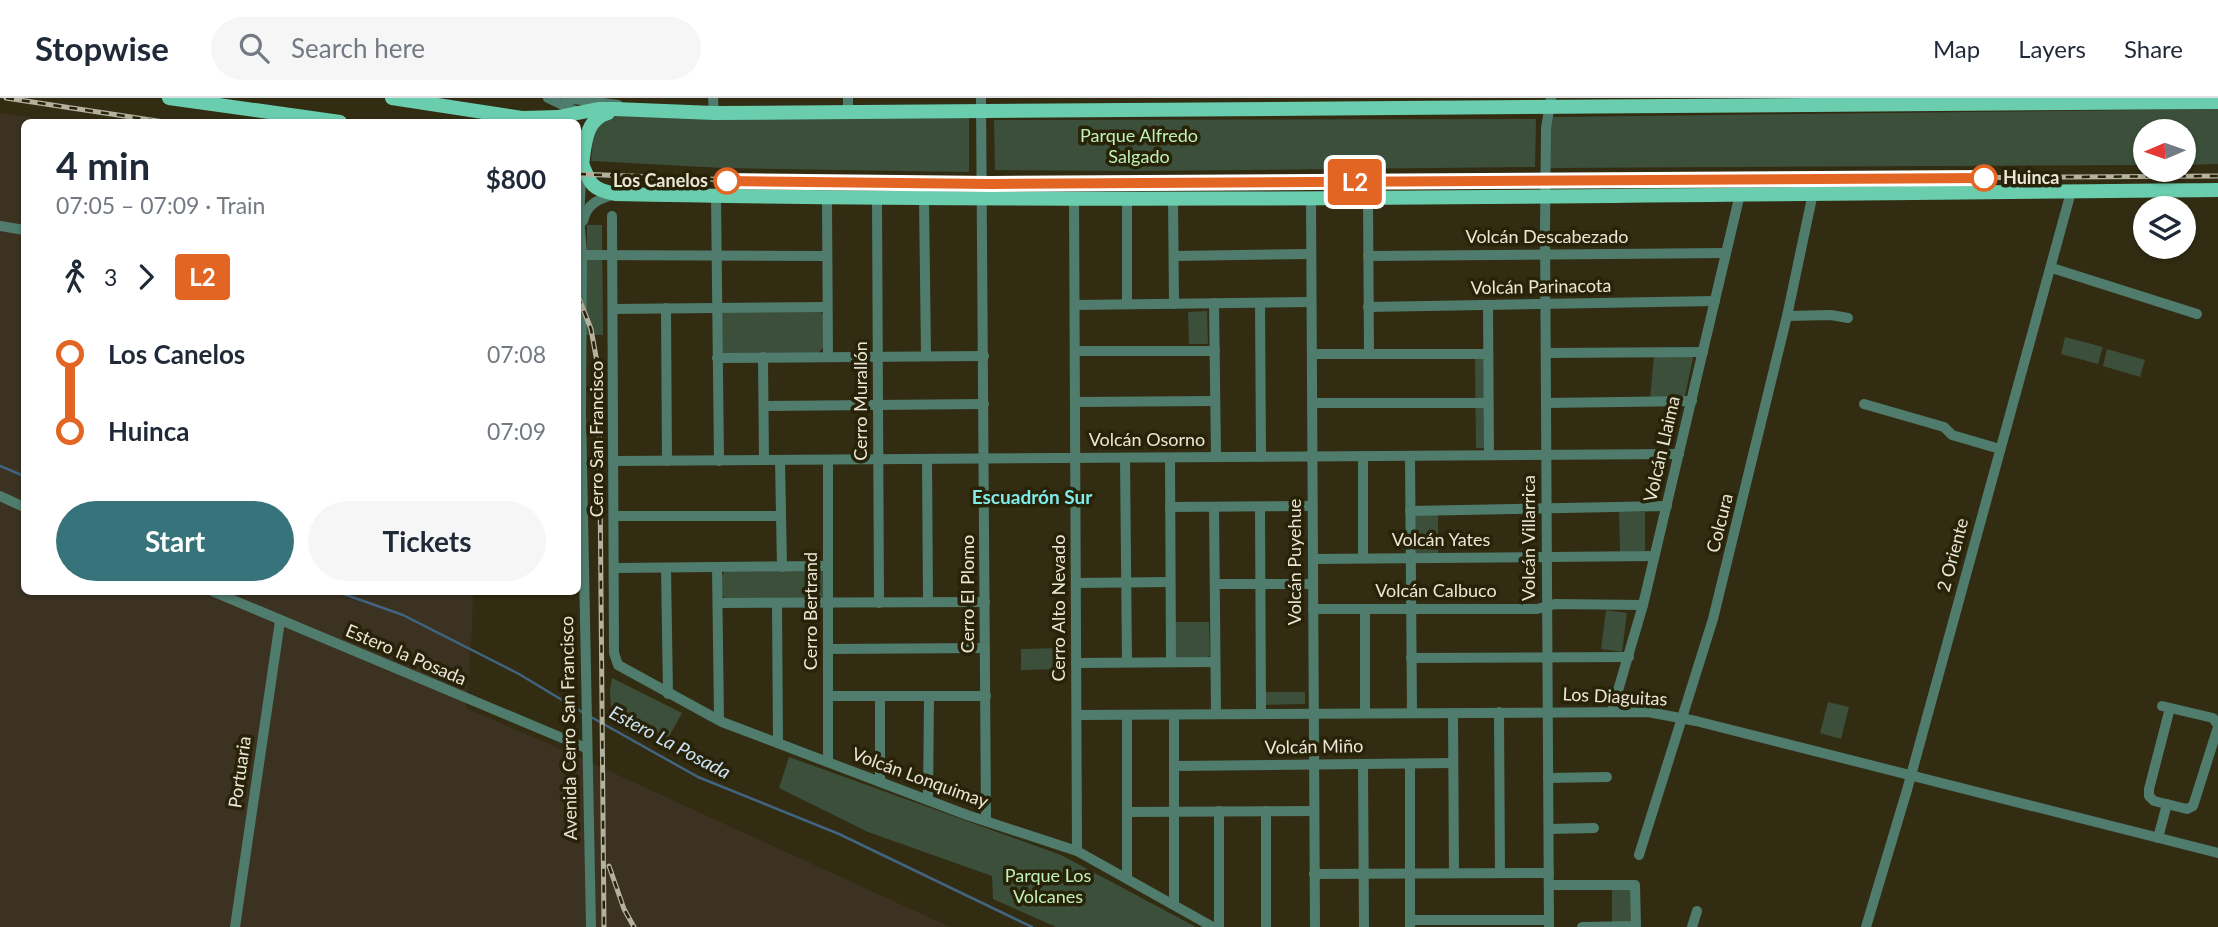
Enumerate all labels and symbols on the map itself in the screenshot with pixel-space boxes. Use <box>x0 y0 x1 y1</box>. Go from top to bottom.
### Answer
north arrow <box>2133 119 2196 182</box>
park label: Parque Alfredo Salgado <box>1080 124 1198 167</box>
line badge: L2 <box>1324 159 1386 205</box>
marker: Huinca <box>1971 165 1997 191</box>
place label: Huinca <box>2003 166 2059 188</box>
marker: Los Canelos <box>714 168 740 194</box>
place label: Los Canelos <box>613 169 708 191</box>
street label: Volcán Descabezado <box>1466 225 1628 247</box>
street label: Volcán Parinacota <box>1470 274 1612 298</box>
street label: Cerro Murallón <box>849 341 871 461</box>
street label: Cerro San Francisco <box>585 361 607 517</box>
street label: Volcán Llaima <box>1638 394 1684 504</box>
street label: Volcán Osorno <box>1089 428 1205 450</box>
street label: Volcán Villarrica <box>1517 475 1539 601</box>
district label: Escuadrón Sur <box>972 485 1093 508</box>
street label: Colcura <box>1701 491 1737 555</box>
street label: Volcán Puyehue <box>1283 499 1305 625</box>
street label: 2 Oriente <box>1932 515 1972 594</box>
street label: Volcán Yates <box>1392 528 1490 550</box>
street label: Cerro Alto Nevado <box>1047 534 1069 682</box>
street label: Cerro El Plomo <box>956 535 978 653</box>
street label: Cerro Bertrand <box>799 552 821 670</box>
street label: Volcán Calbuco <box>1375 579 1497 601</box>
street label: Avenida Cerro San Francisco <box>555 616 581 840</box>
street label: Estero la Posada <box>343 619 470 689</box>
street label: Los Diaguitas <box>1562 682 1668 710</box>
water label: Estero La Posada <box>606 700 735 783</box>
street label: Volcán Miño <box>1264 734 1363 758</box>
street label: Portuaria <box>223 735 255 809</box>
street label: Volcán Lonquimay <box>849 742 992 812</box>
park label: Parque Los Volcanes <box>1005 864 1091 907</box>

